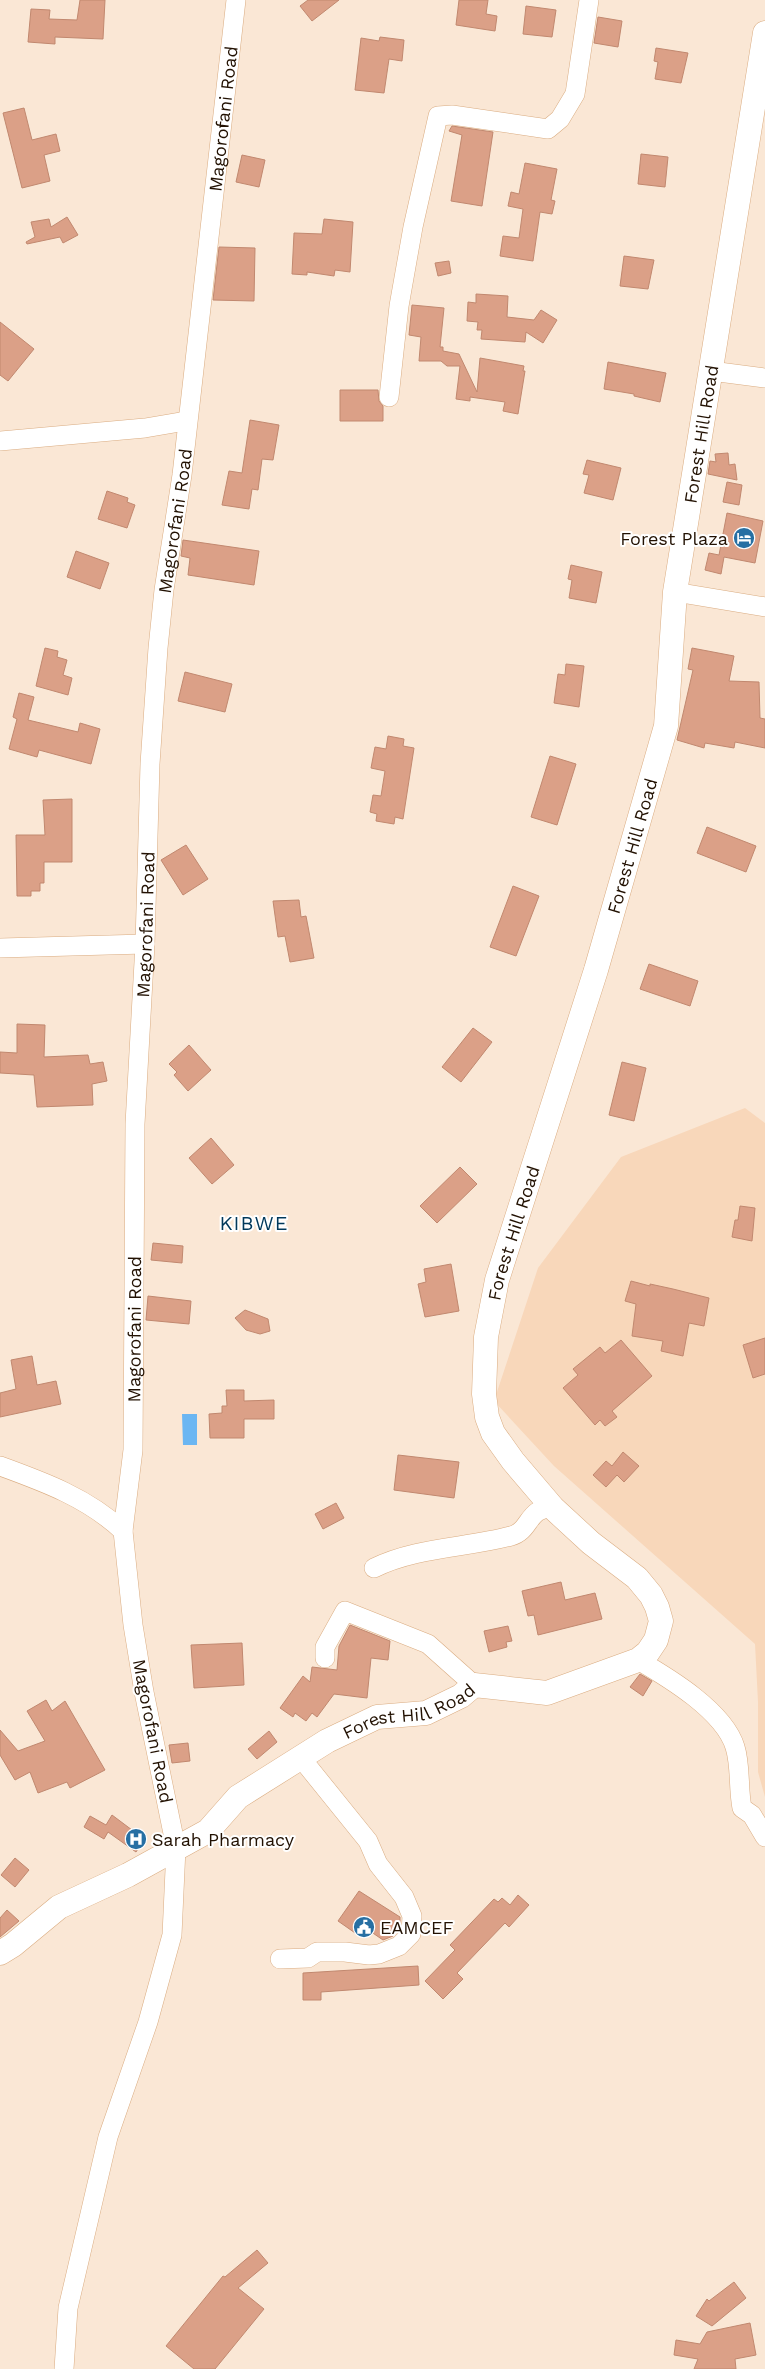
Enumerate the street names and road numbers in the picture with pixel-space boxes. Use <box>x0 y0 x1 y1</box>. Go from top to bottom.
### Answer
street label: Magorofani Road <box>204 45 241 193</box>
street label: Forest Hill Road <box>679 363 722 505</box>
street label: Magorofani Road <box>153 447 195 595</box>
street label: Forest Hill Road <box>602 776 661 916</box>
street label: Magorofani Road <box>132 851 158 998</box>
street label: Forest Hill Road <box>483 1163 543 1302</box>
street label: Magorofani Road <box>123 1256 145 1402</box>
street label: Magorofani Road <box>129 1657 177 1805</box>
street label: Forest Hill Road <box>339 1679 479 1743</box>

